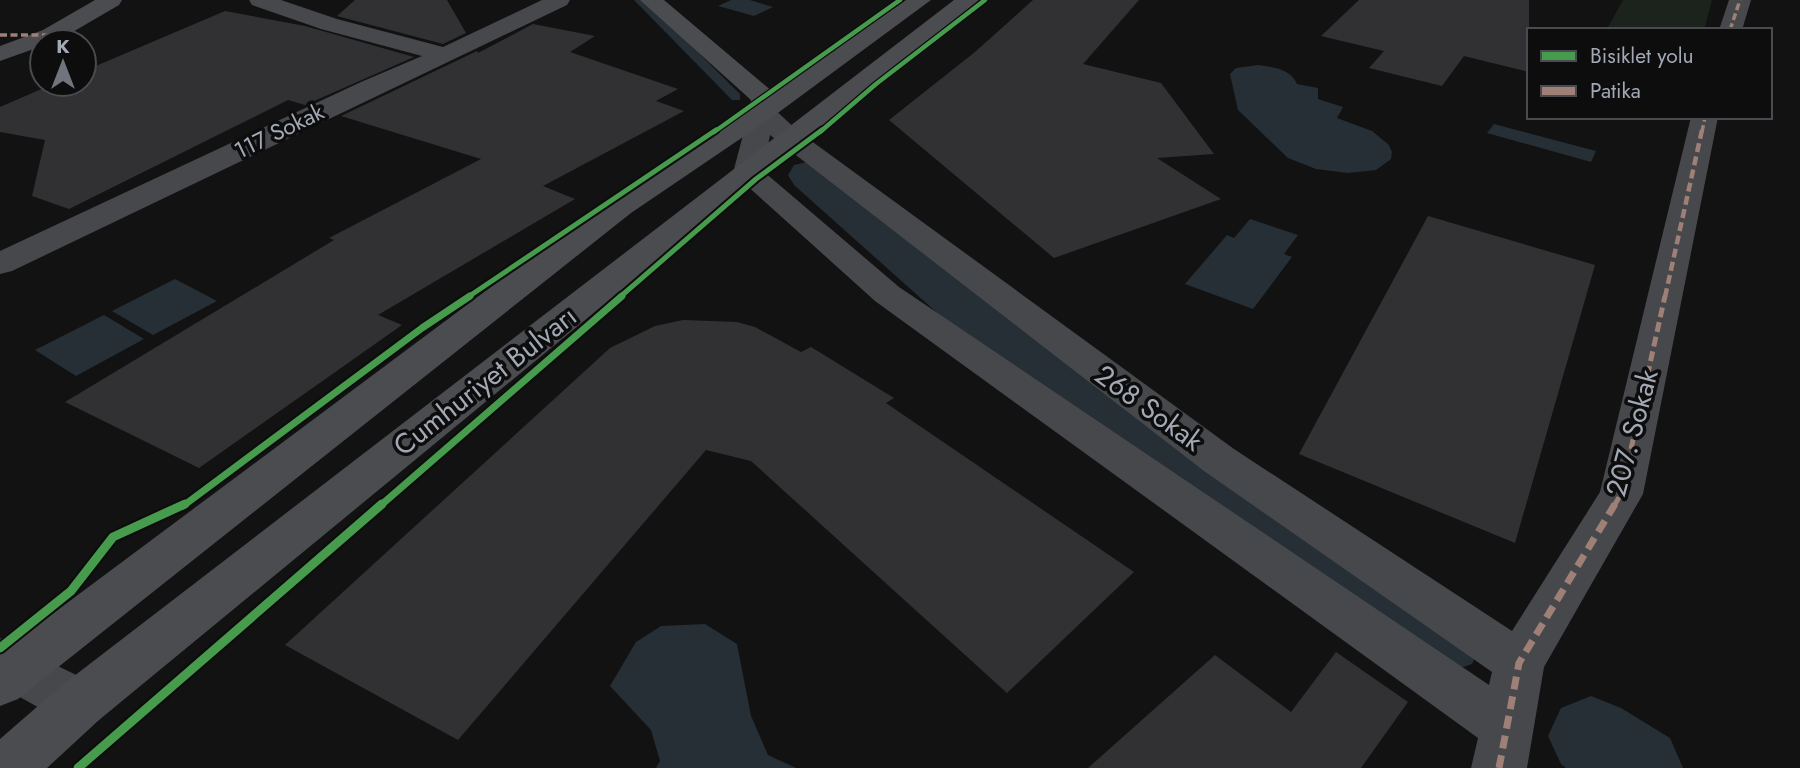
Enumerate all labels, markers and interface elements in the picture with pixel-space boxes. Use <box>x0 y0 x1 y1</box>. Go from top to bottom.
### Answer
north arrow <box>28 28 98 98</box>
legend <box>1527 28 1772 119</box>
text: K <box>56 33 70 60</box>
text: Bisiklet yolu <box>1590 41 1694 71</box>
text: Patika <box>1590 76 1641 106</box>
street label: 117 Sokak <box>228 94 330 167</box>
street label: Cumhuriyet Bulvarı <box>385 296 585 466</box>
street label: 268 Sokak <box>1087 355 1212 462</box>
street label: 207. Sokak <box>1595 364 1669 501</box>

